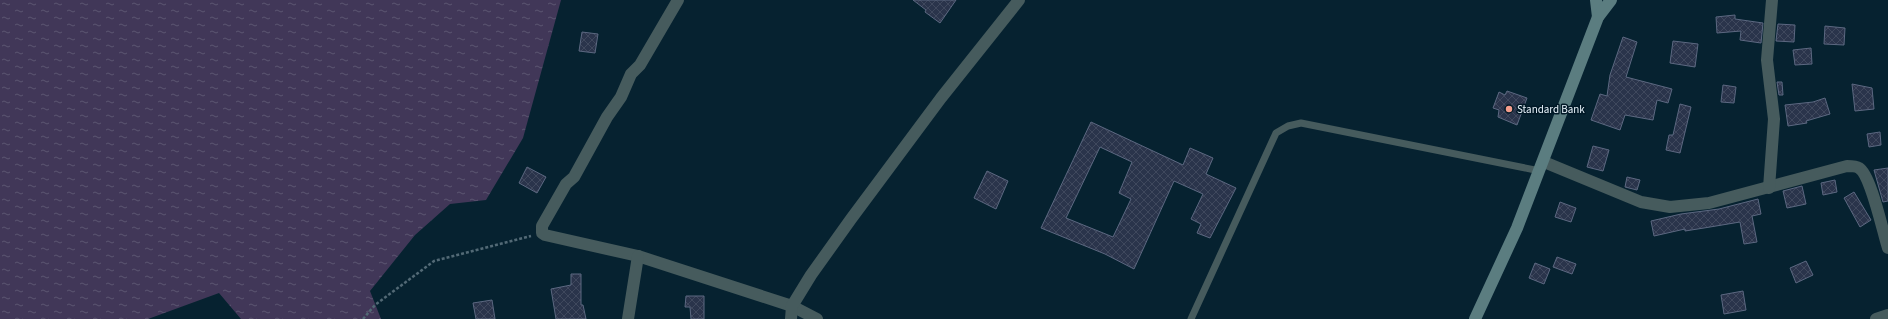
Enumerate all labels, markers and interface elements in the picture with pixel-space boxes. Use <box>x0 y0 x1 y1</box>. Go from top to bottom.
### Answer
place label: Standard Bank <box>1517 102 1585 117</box>
marker: Standard Bank <box>1504 104 1514 114</box>

